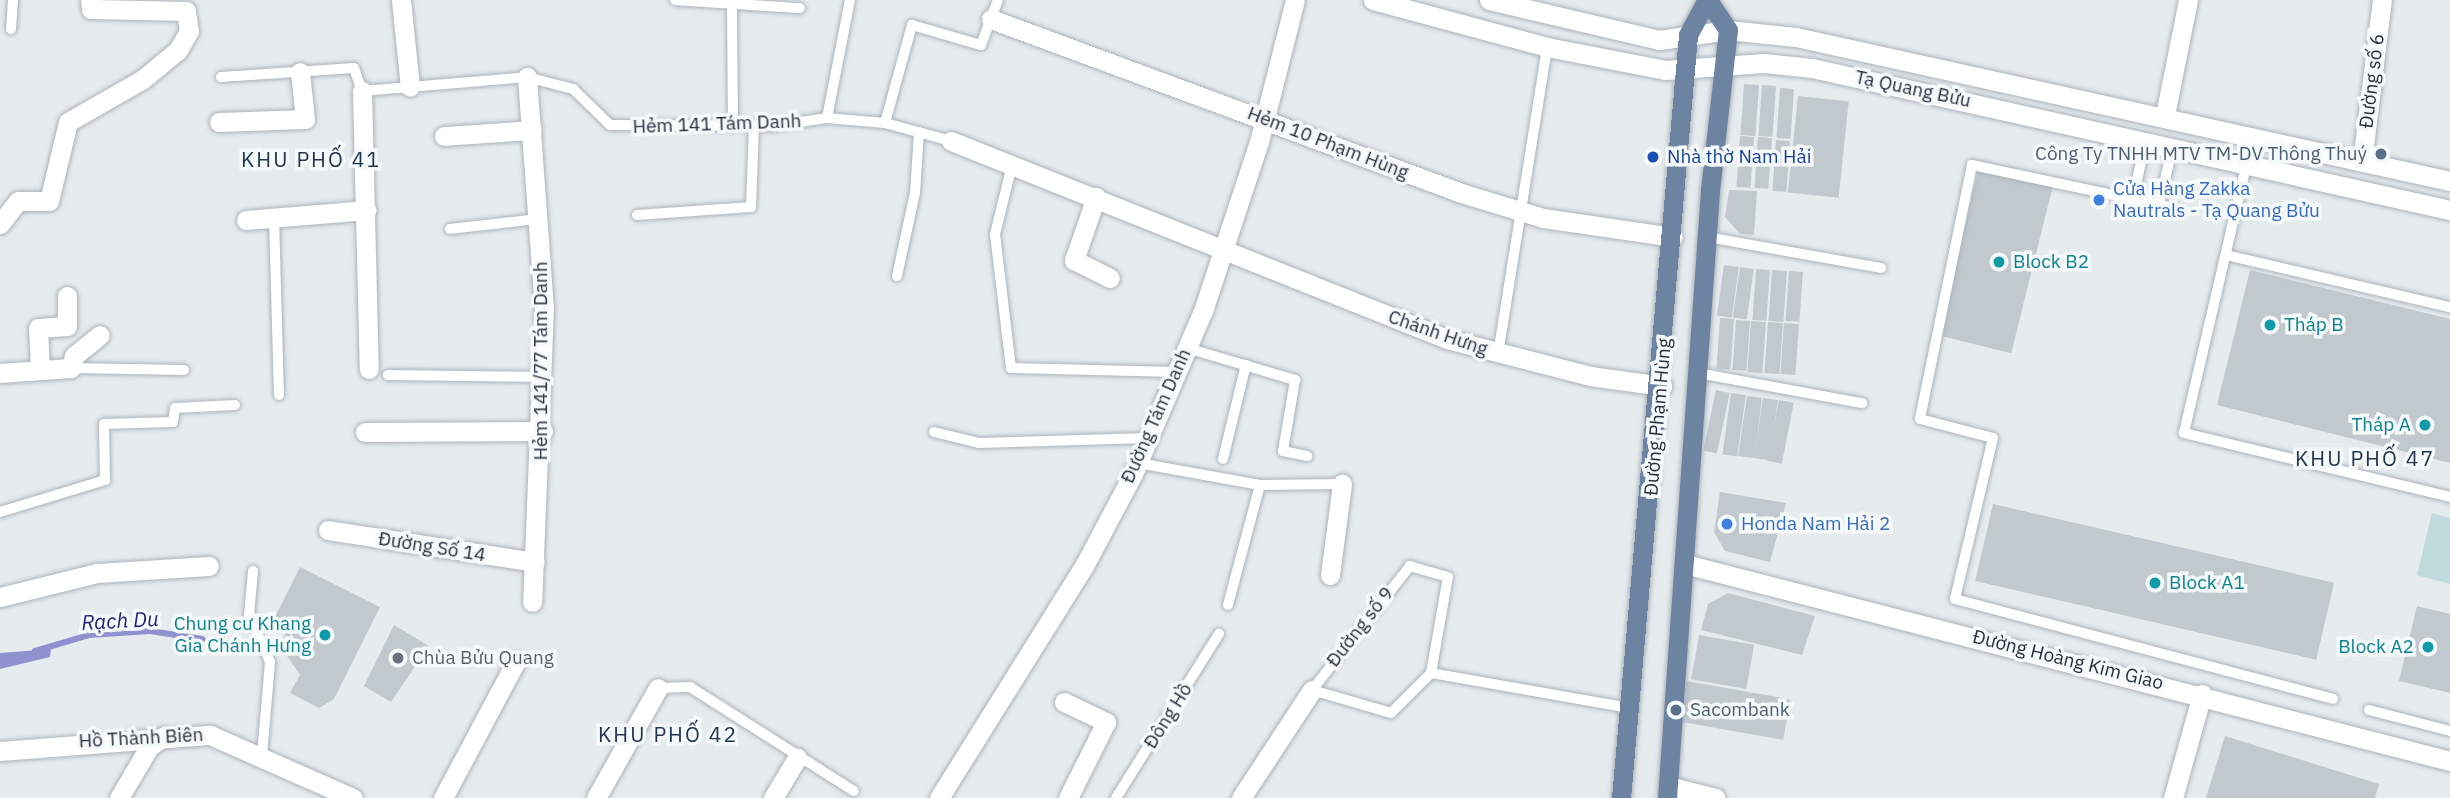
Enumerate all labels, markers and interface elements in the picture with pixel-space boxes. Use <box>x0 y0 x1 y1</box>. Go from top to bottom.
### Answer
street label: Đường số 6 <box>2355 32 2389 130</box>
street label: Tạ Quang Bửu <box>1853 66 1973 112</box>
street label: Hẻm 10 Phạm Hùng <box>1244 102 1412 184</box>
street label: Hẻm 141 Tám Danh <box>632 110 802 138</box>
place label: Công Ty TNHH MTV TM-DV Thông Thuý <box>2035 143 2367 165</box>
district label: KHU PHỐ 41 <box>242 146 380 172</box>
place label: Nhà thờ Nam Hải <box>1667 146 1811 168</box>
marker: Công Ty TNHH MTV TM-DV Thông Thuý <box>2373 146 2389 162</box>
marker: Nhà thờ Nam Hải <box>1645 149 1661 165</box>
place label: Cửa Hàng Zakka Nautrals - Tạ Quang Bửu <box>2113 178 2320 222</box>
marker: Cửa Hàng Zakka Nautrals - Tạ Quang Bửu <box>2091 192 2107 208</box>
place label: Block B2 <box>2013 251 2089 273</box>
marker: Block B2 <box>1991 254 2007 270</box>
street label: Hẻm 141/77 Tám Danh <box>530 262 552 460</box>
street label: Chánh Hưng <box>1385 305 1491 361</box>
place label: Tháp B <box>2284 314 2344 336</box>
marker: Tháp B <box>2262 317 2278 333</box>
street label: Đường Phạm Hùng <box>1640 337 1676 497</box>
street label: Đường Tám Danh <box>1116 345 1196 487</box>
place label: Tháp A <box>2352 414 2411 436</box>
marker: Tháp A <box>2417 417 2433 433</box>
district label: KHU PHỐ 47 <box>2296 445 2434 471</box>
place label: Honda Nam Hải 2 <box>1741 513 1890 535</box>
marker: Honda Nam Hải 2 <box>1719 516 1735 532</box>
street label: Đường Số 14 <box>377 527 487 567</box>
place label: Block A1 <box>2169 572 2245 594</box>
marker: Block A1 <box>2147 575 2163 591</box>
street label: Đường số 9 <box>1322 582 1398 672</box>
water label: Rạch Du <box>81 605 159 635</box>
place label: Chung cư Khang Gia Chánh Hưng <box>174 613 311 657</box>
street label: Đường Hoàng Kim Giao <box>1970 625 2166 695</box>
marker: Chung cư Khang Gia Chánh Hưng <box>317 627 333 643</box>
place label: Block A2 <box>2338 636 2414 658</box>
marker: Block A2 <box>2420 639 2436 655</box>
place label: Chùa Bửu Quang <box>412 647 554 669</box>
marker: Chùa Bửu Quang <box>390 650 406 666</box>
street label: Đông Hồ <box>1139 679 1197 753</box>
place label: Sacombank <box>1690 699 1790 721</box>
marker: Sacombank <box>1668 702 1684 718</box>
district label: KHU PHỐ 42 <box>599 721 737 747</box>
street label: Hồ Thành Biên <box>78 723 204 753</box>

